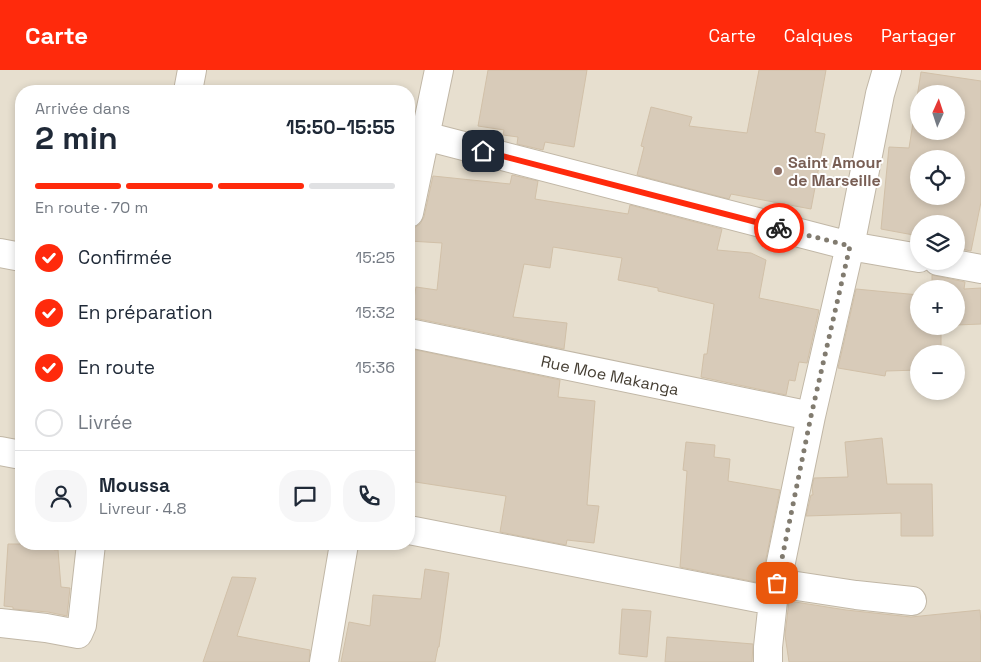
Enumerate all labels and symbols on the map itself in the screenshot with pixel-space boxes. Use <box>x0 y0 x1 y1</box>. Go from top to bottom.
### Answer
north arrow <box>910 85 965 140</box>
pin <box>462 130 504 172</box>
place label: Saint Amour de Marseille <box>788 152 882 191</box>
marker: Saint Amour de Marseille <box>772 165 784 177</box>
courier <box>754 203 804 253</box>
street label: Rue Moe Makanga <box>539 351 681 400</box>
pin <box>756 562 798 604</box>

